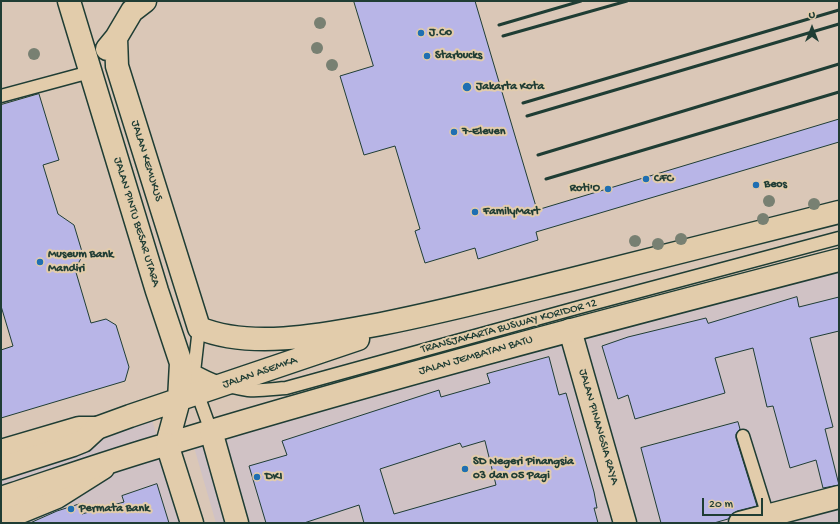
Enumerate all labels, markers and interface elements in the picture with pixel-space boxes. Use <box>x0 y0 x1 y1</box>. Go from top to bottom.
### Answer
north arrow <box>792 8 832 48</box>
text: U <box>809 10 815 22</box>
place label: J.Co <box>429 26 452 40</box>
marker: J.Co <box>416 28 426 38</box>
place label: Starbucks <box>435 49 482 63</box>
marker: Starbucks <box>422 51 432 61</box>
place label: Jakarta Kota <box>476 80 544 94</box>
marker: Jakarta Kota <box>461 81 473 93</box>
street label: JALAN KEMUKUS <box>127 119 165 203</box>
place label: 7-Eleven <box>462 125 506 139</box>
marker: 7-Eleven <box>449 127 459 137</box>
street label: JALAN PINTU BESAR UTARA <box>109 155 163 289</box>
place label: CFC <box>654 172 673 186</box>
marker: CFC <box>641 174 651 184</box>
place label: Beos <box>764 178 787 192</box>
marker: Beos <box>751 180 761 190</box>
place label: Roti'O <box>570 182 600 196</box>
marker: Roti'O <box>603 184 613 194</box>
place label: FamilyMart <box>483 205 540 219</box>
marker: FamilyMart <box>470 207 480 217</box>
place label: Museum Bank Mandiri <box>48 248 113 276</box>
marker: Museum Bank Mandiri <box>35 257 45 267</box>
street label: TRANSJAKARTA BUSWAY KORIDOR 12 <box>419 297 599 357</box>
street label: JALAN JEMBATAN BATU <box>417 333 535 379</box>
street label: JALAN ASEMKA <box>221 354 299 392</box>
street label: JALAN PINANGSIA RAYA <box>575 367 621 487</box>
place label: SD Negeri Pinangsia 03 dan 05 Pagi <box>473 455 574 483</box>
marker: SD Negeri Pinangsia 03 dan 05 Pagi <box>460 464 470 474</box>
place label: DKI <box>265 470 282 484</box>
marker: DKI <box>252 472 262 482</box>
scale bar <box>704 490 765 516</box>
text: 20 m <box>709 498 733 512</box>
place label: Permata Bank <box>79 502 149 516</box>
marker: Permata Bank <box>66 504 76 514</box>

